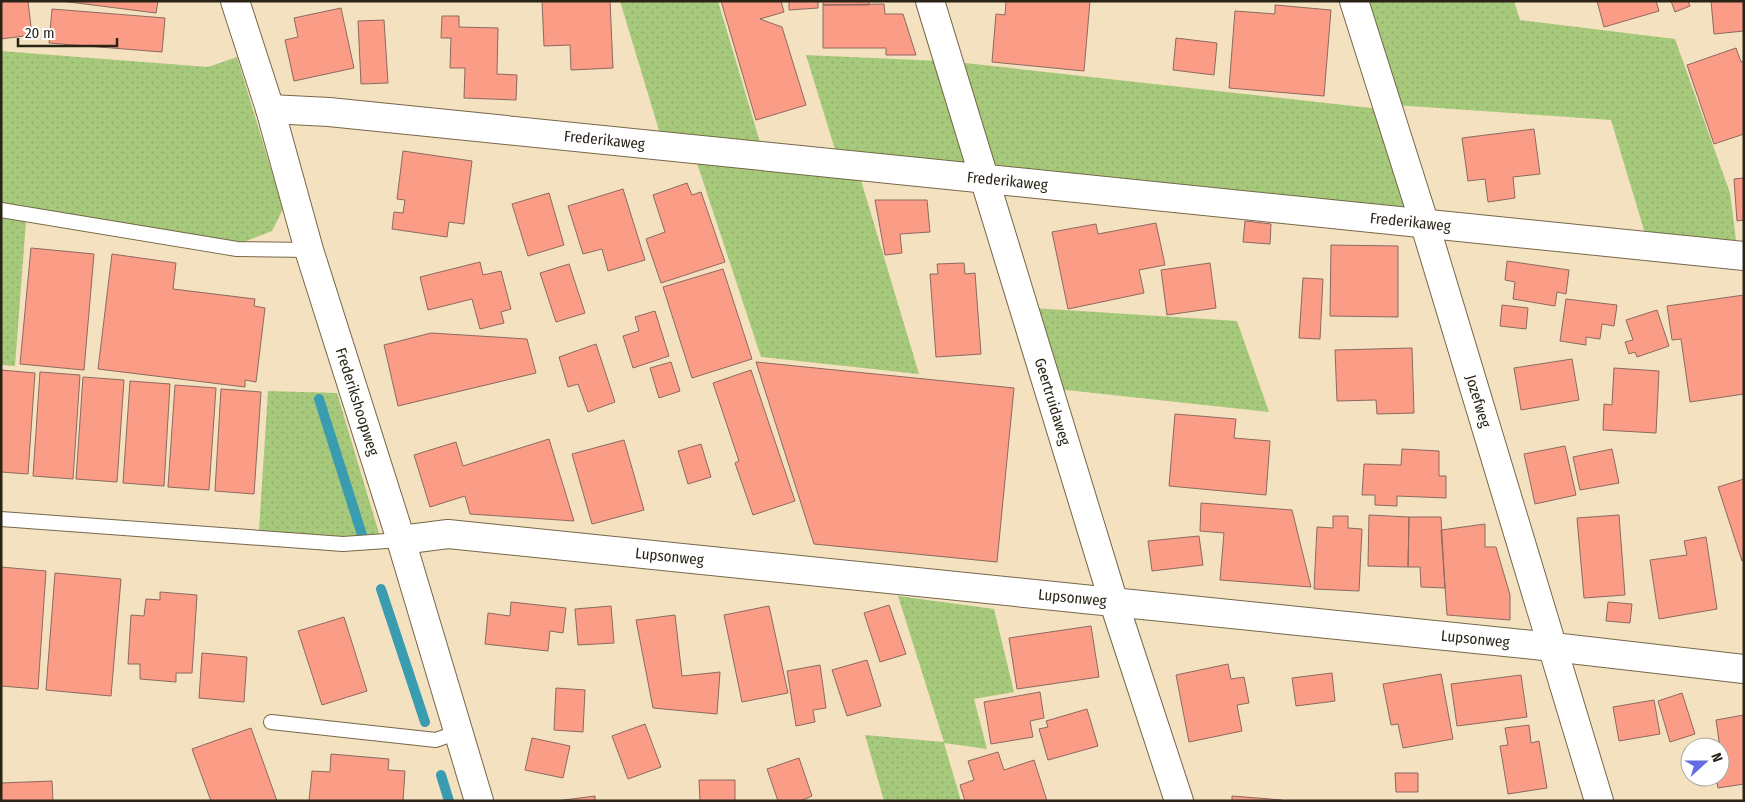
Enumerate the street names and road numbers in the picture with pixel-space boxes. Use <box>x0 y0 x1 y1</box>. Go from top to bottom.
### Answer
street label: Frederikaweg <box>563 127 646 153</box>
street label: Frederikaweg <box>966 168 1049 194</box>
street label: Frederikaweg <box>1369 209 1452 235</box>
street label: Frederikshoopweg <box>332 346 383 458</box>
street label: Geertruidaweg <box>1031 356 1074 447</box>
street label: Jozefweg <box>1462 373 1495 430</box>
street label: Lupsonweg <box>634 544 705 569</box>
street label: Lupsonweg <box>1037 585 1107 610</box>
street label: Lupsonweg <box>1440 627 1510 652</box>

